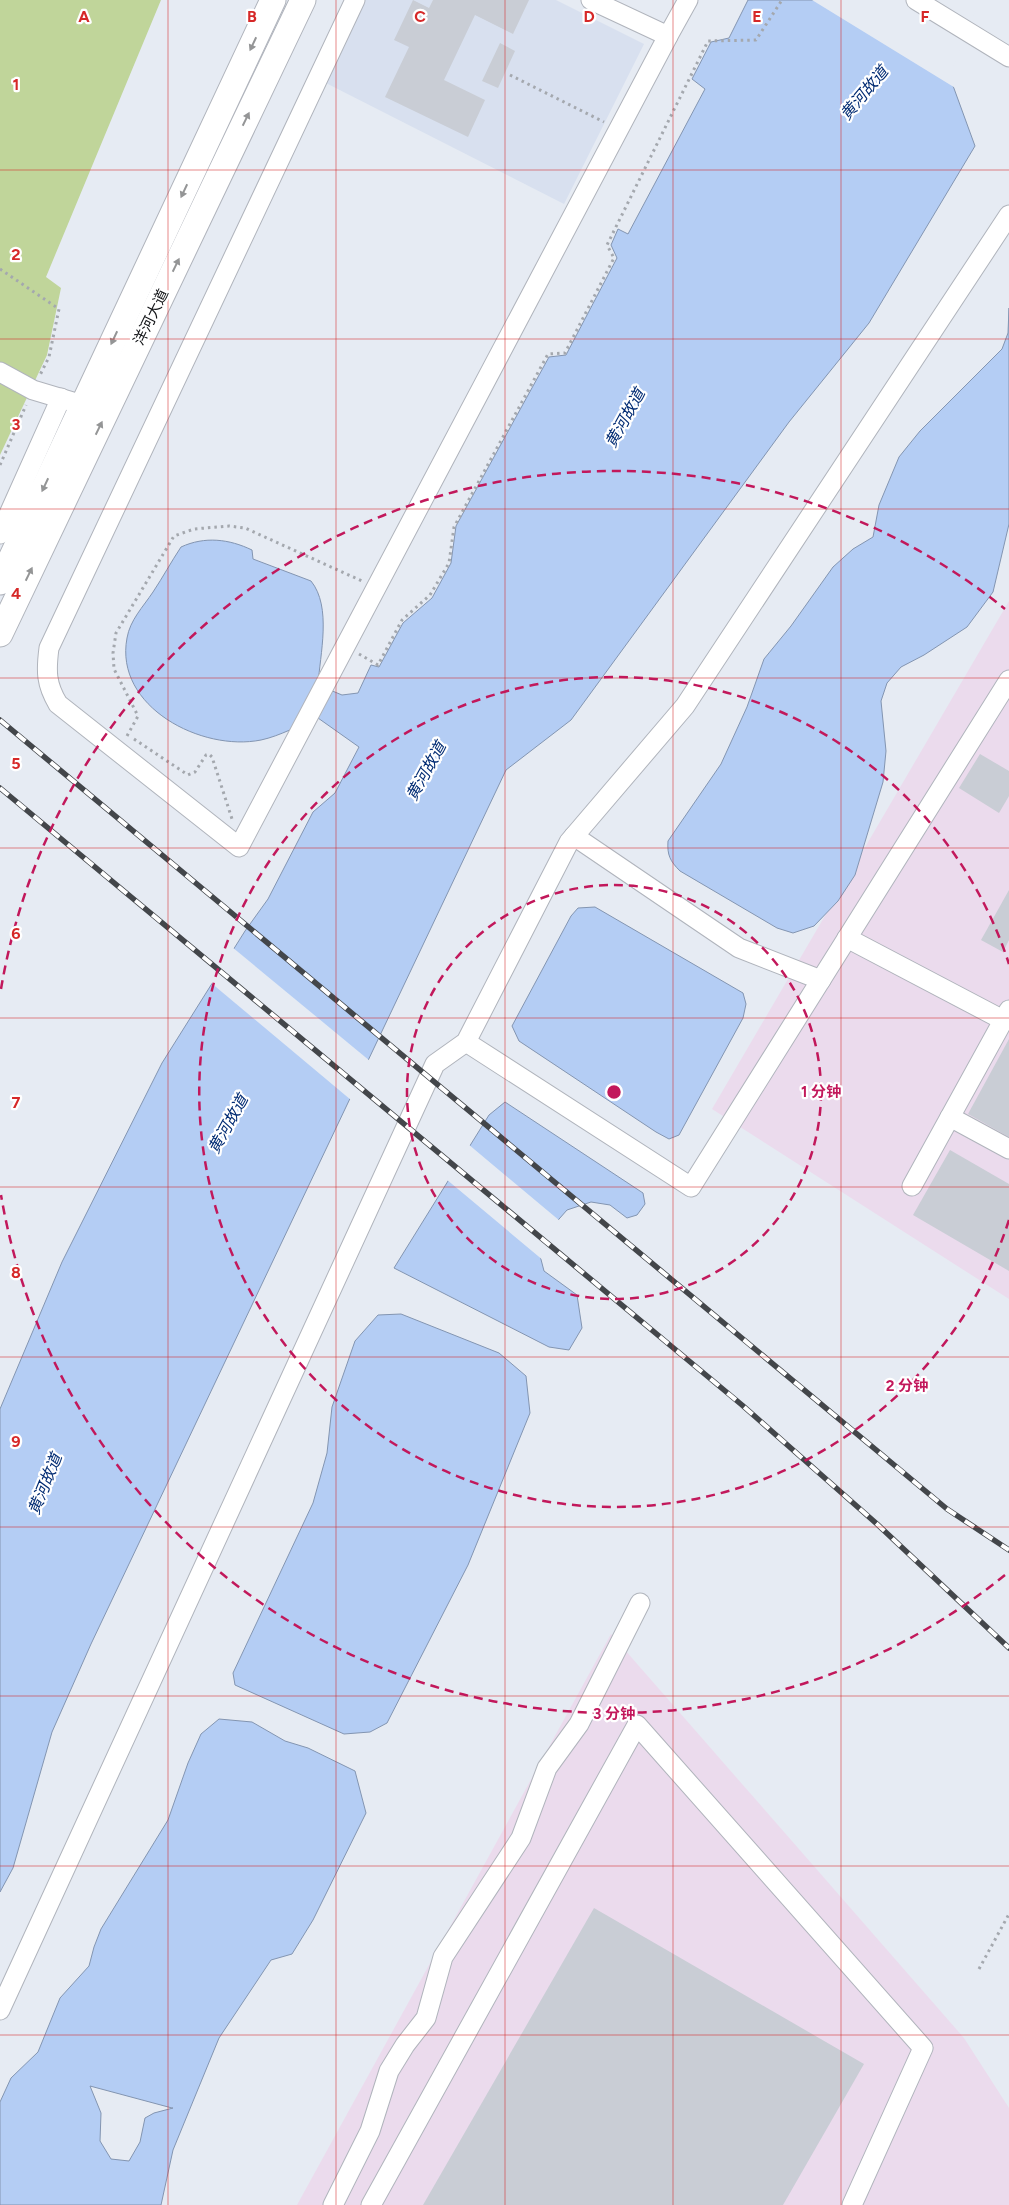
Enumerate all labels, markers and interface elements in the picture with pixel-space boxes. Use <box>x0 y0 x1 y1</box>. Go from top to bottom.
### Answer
text: A <box>78 7 90 26</box>
text: B <box>247 7 257 26</box>
text: C <box>414 7 426 26</box>
text: D <box>583 7 595 26</box>
text: E <box>752 7 762 26</box>
text: F <box>921 7 930 26</box>
one-way arrow <box>248 37 256 51</box>
water label: 黄河故道 <box>836 61 893 124</box>
text: 1 <box>13 75 19 94</box>
one-way arrow <box>242 112 250 126</box>
one-way arrow <box>179 184 187 198</box>
text: 2 <box>11 245 21 264</box>
one-way arrow <box>172 258 180 272</box>
street label: 洋河大道 <box>130 286 172 348</box>
one-way arrow <box>110 331 118 345</box>
water label: 黄河故道 <box>601 384 650 451</box>
text: 3 <box>12 415 21 434</box>
one-way arrow <box>95 421 103 435</box>
one-way arrow <box>41 478 49 492</box>
one-way arrow <box>25 567 33 581</box>
text: 4 <box>11 584 21 603</box>
water label: 黄河故道 <box>402 737 451 804</box>
text: 5 <box>11 754 21 773</box>
text: 6 <box>11 924 21 943</box>
centre of rings <box>605 1083 623 1101</box>
text: 1 分钟 <box>801 1083 841 1101</box>
water label: 黄河故道 <box>204 1090 253 1157</box>
text: 7 <box>12 1093 21 1112</box>
text: 8 <box>11 1263 21 1282</box>
text: 2 分钟 <box>886 1377 928 1395</box>
text: 9 <box>11 1432 21 1451</box>
water label: 黄河故道 <box>24 1449 67 1517</box>
text: 3 分钟 <box>593 1705 635 1723</box>

